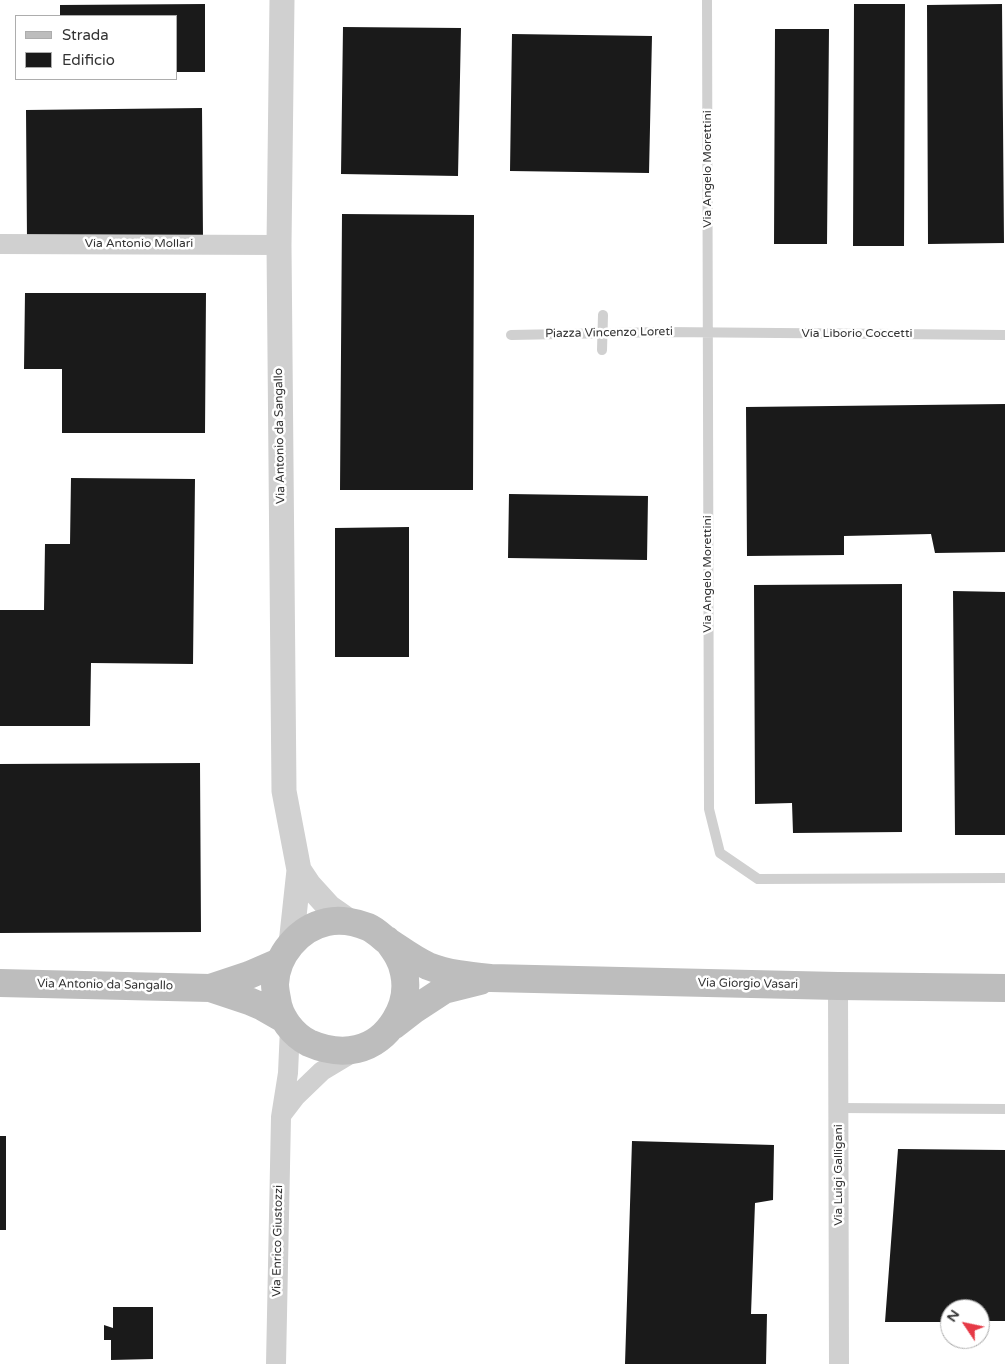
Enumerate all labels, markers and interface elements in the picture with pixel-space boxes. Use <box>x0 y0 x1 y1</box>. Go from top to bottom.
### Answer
legend <box>15 15 178 80</box>
text: Strada <box>62 26 109 44</box>
text: Edificio <box>62 51 115 69</box>
street label: Via Angelo Morettini <box>701 110 715 228</box>
street label: Via Antonio Mollari <box>85 237 193 251</box>
street label: Piazza Vincenzo Loreti <box>545 325 673 341</box>
street label: Via Liborio Coccetti <box>802 327 912 341</box>
street label: Via Antonio da Sangallo <box>272 368 288 504</box>
street label: Via Angelo Morettini <box>701 515 715 633</box>
street label: Via Giorgio Vasari <box>698 976 798 992</box>
street label: Via Antonio da Sangallo <box>37 977 173 993</box>
street label: Via Luigi Galligani <box>832 1124 846 1226</box>
street label: Via Enrico Giustozzi <box>270 1185 286 1297</box>
north arrow <box>940 1299 990 1349</box>
text: N <box>943 1306 963 1325</box>

